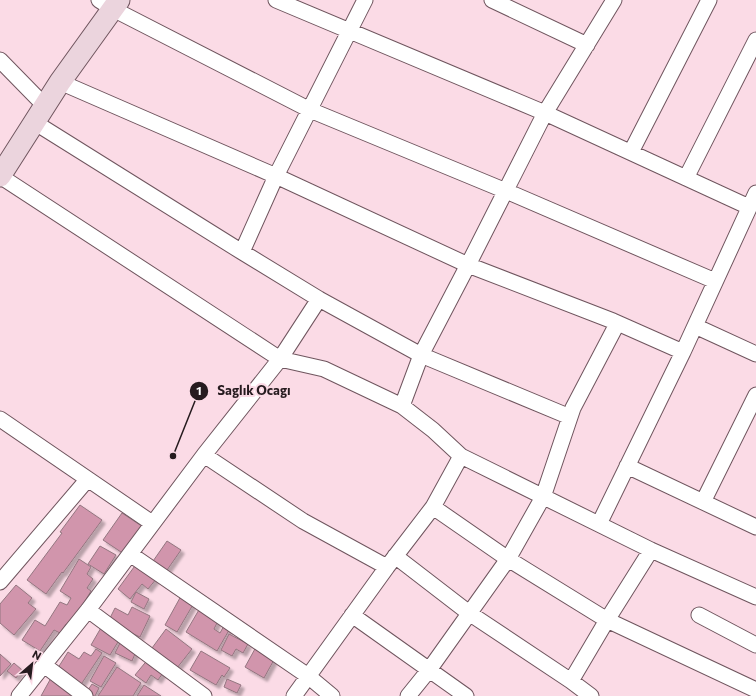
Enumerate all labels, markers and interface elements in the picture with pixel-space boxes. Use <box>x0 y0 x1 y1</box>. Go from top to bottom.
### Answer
callout: Saglık Ocagı <box>189 378 299 403</box>
text: Saglık Ocagı <box>217 382 291 398</box>
text: 1 <box>196 383 202 397</box>
north arrow <box>12 644 52 684</box>
text: N <box>30 647 44 662</box>

